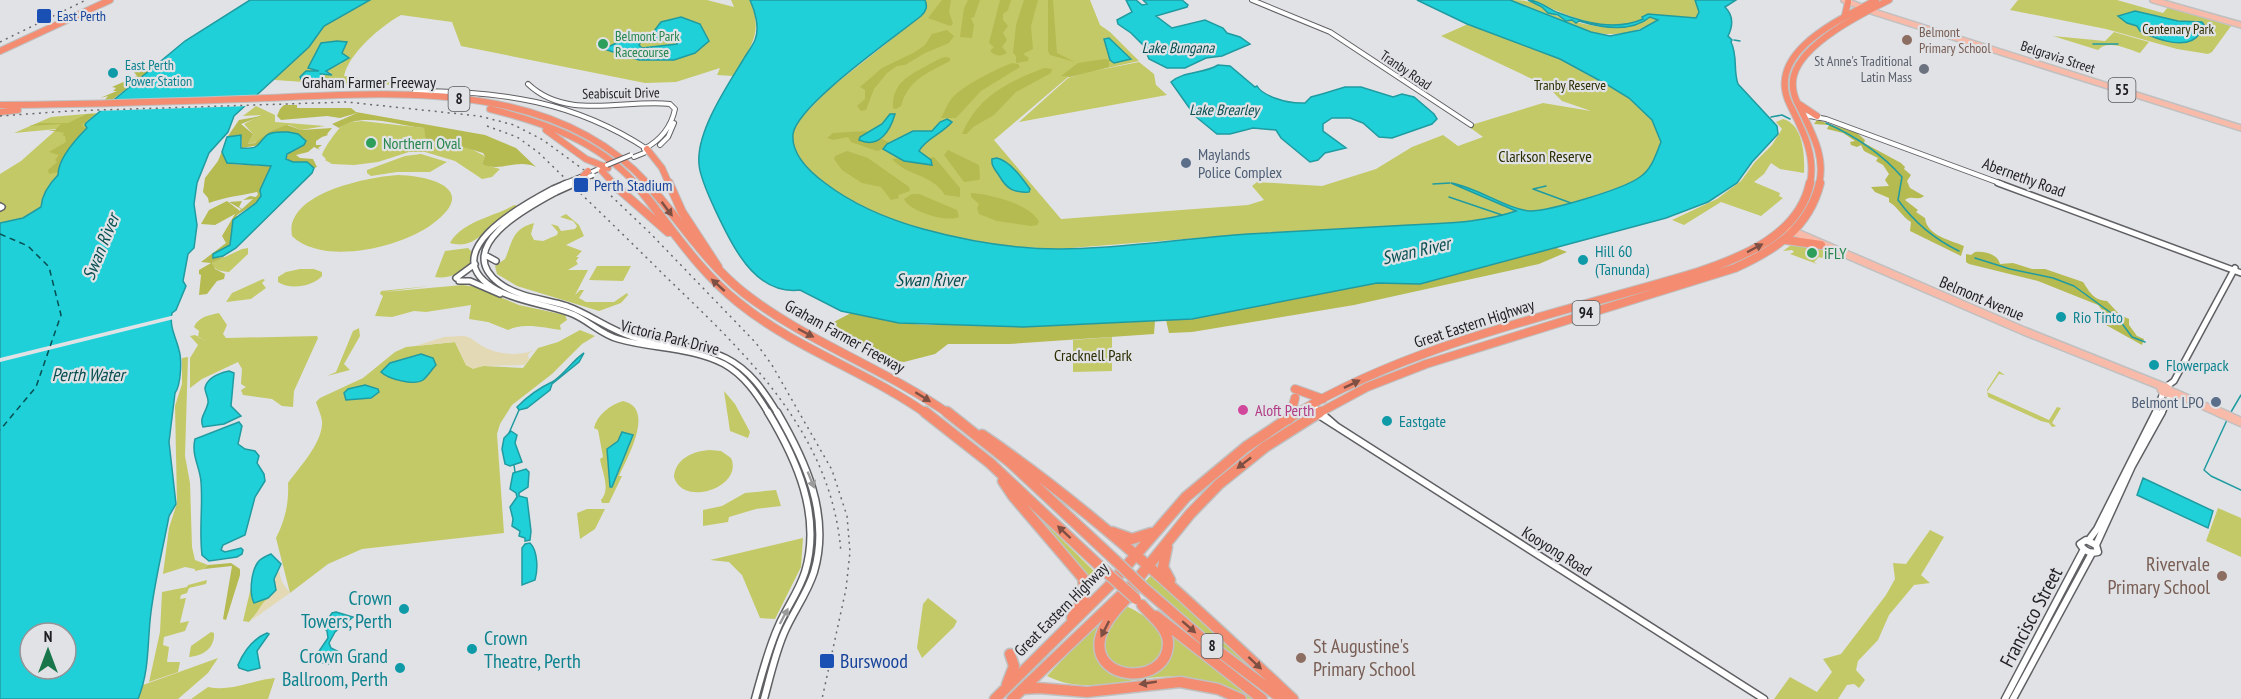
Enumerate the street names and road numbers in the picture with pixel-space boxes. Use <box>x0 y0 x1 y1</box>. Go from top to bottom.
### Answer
street label: Belgravia Street <box>2019 37 2098 78</box>
street label: Tranby Road <box>1377 46 1435 94</box>
street label: Graham Farmer Freeway <box>302 72 436 92</box>
road number: 55 <box>2108 78 2136 102</box>
street label: Seabiscuit Drive <box>582 83 660 103</box>
road number: 8 <box>448 87 470 111</box>
street label: Abernethy Road <box>1980 153 2068 201</box>
street label: Belmont Avenue <box>1937 271 2027 325</box>
street label: Great Eastern Highway <box>1411 294 1537 352</box>
street label: Graham Farmer Freeway <box>782 295 908 377</box>
road number: 94 <box>1572 301 1600 325</box>
street label: Victoria Park Drive <box>617 315 722 359</box>
street label: Kooyong Road <box>1518 522 1596 580</box>
street label: Great Eastern Highway <box>1010 558 1112 660</box>
street label: Francisco Street <box>1994 562 2068 672</box>
road number: 8 <box>1202 634 1222 658</box>

